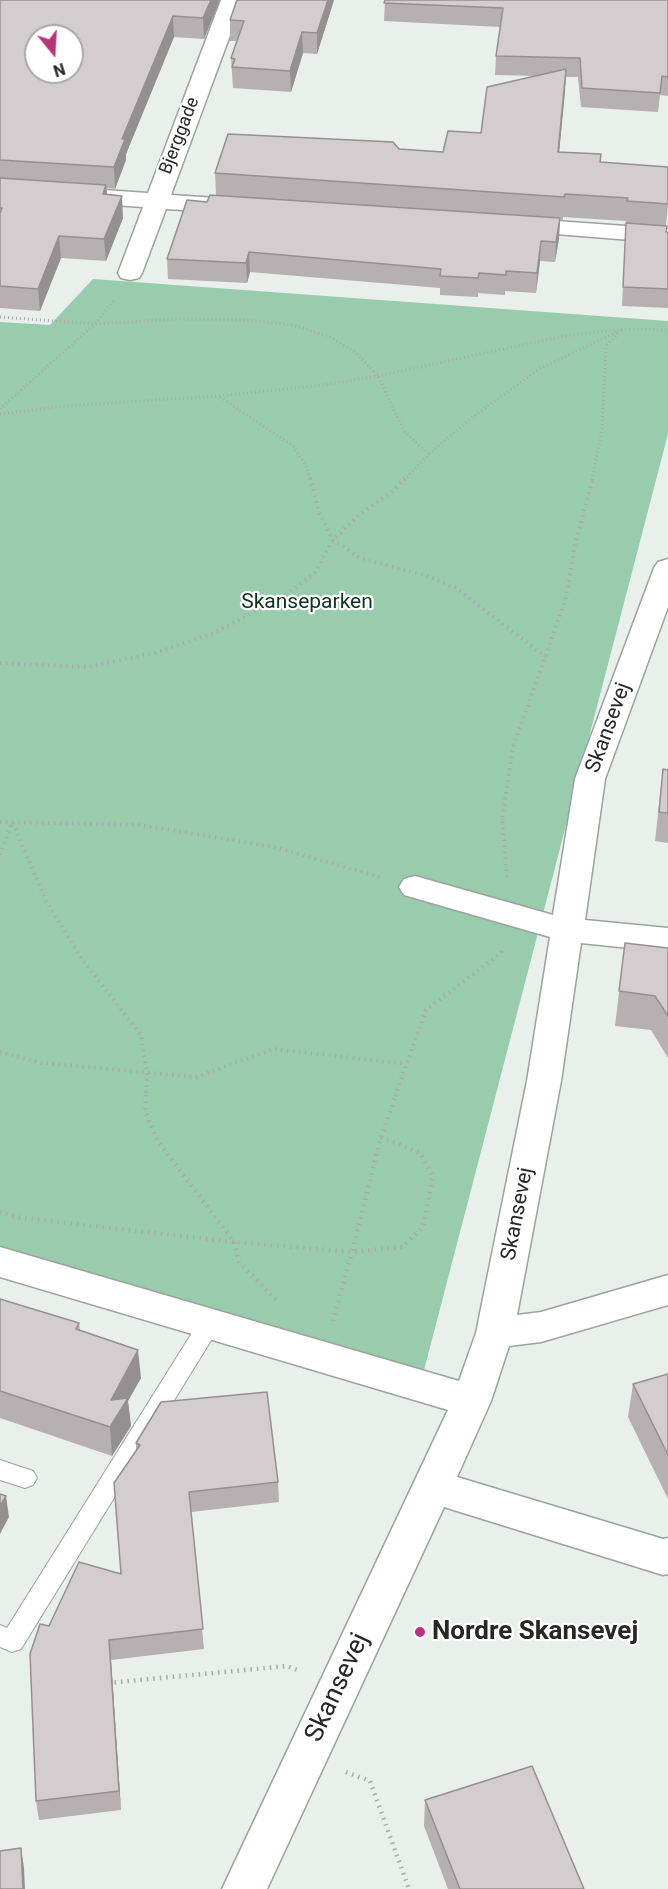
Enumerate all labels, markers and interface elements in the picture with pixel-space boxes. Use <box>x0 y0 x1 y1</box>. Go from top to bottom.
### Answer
north arrow <box>24 24 84 84</box>
text: N <box>51 59 67 80</box>
street label: Bjerggade <box>155 94 205 178</box>
park label: Skanseparken <box>241 590 373 616</box>
street label: Skansevej <box>581 679 637 777</box>
street label: Skansevej <box>497 1165 539 1263</box>
place label: Nordre Skansevej <box>432 1616 638 1648</box>
marker: Nordre Skansevej <box>413 1625 427 1639</box>
street label: Skansevej <box>299 1629 377 1747</box>

